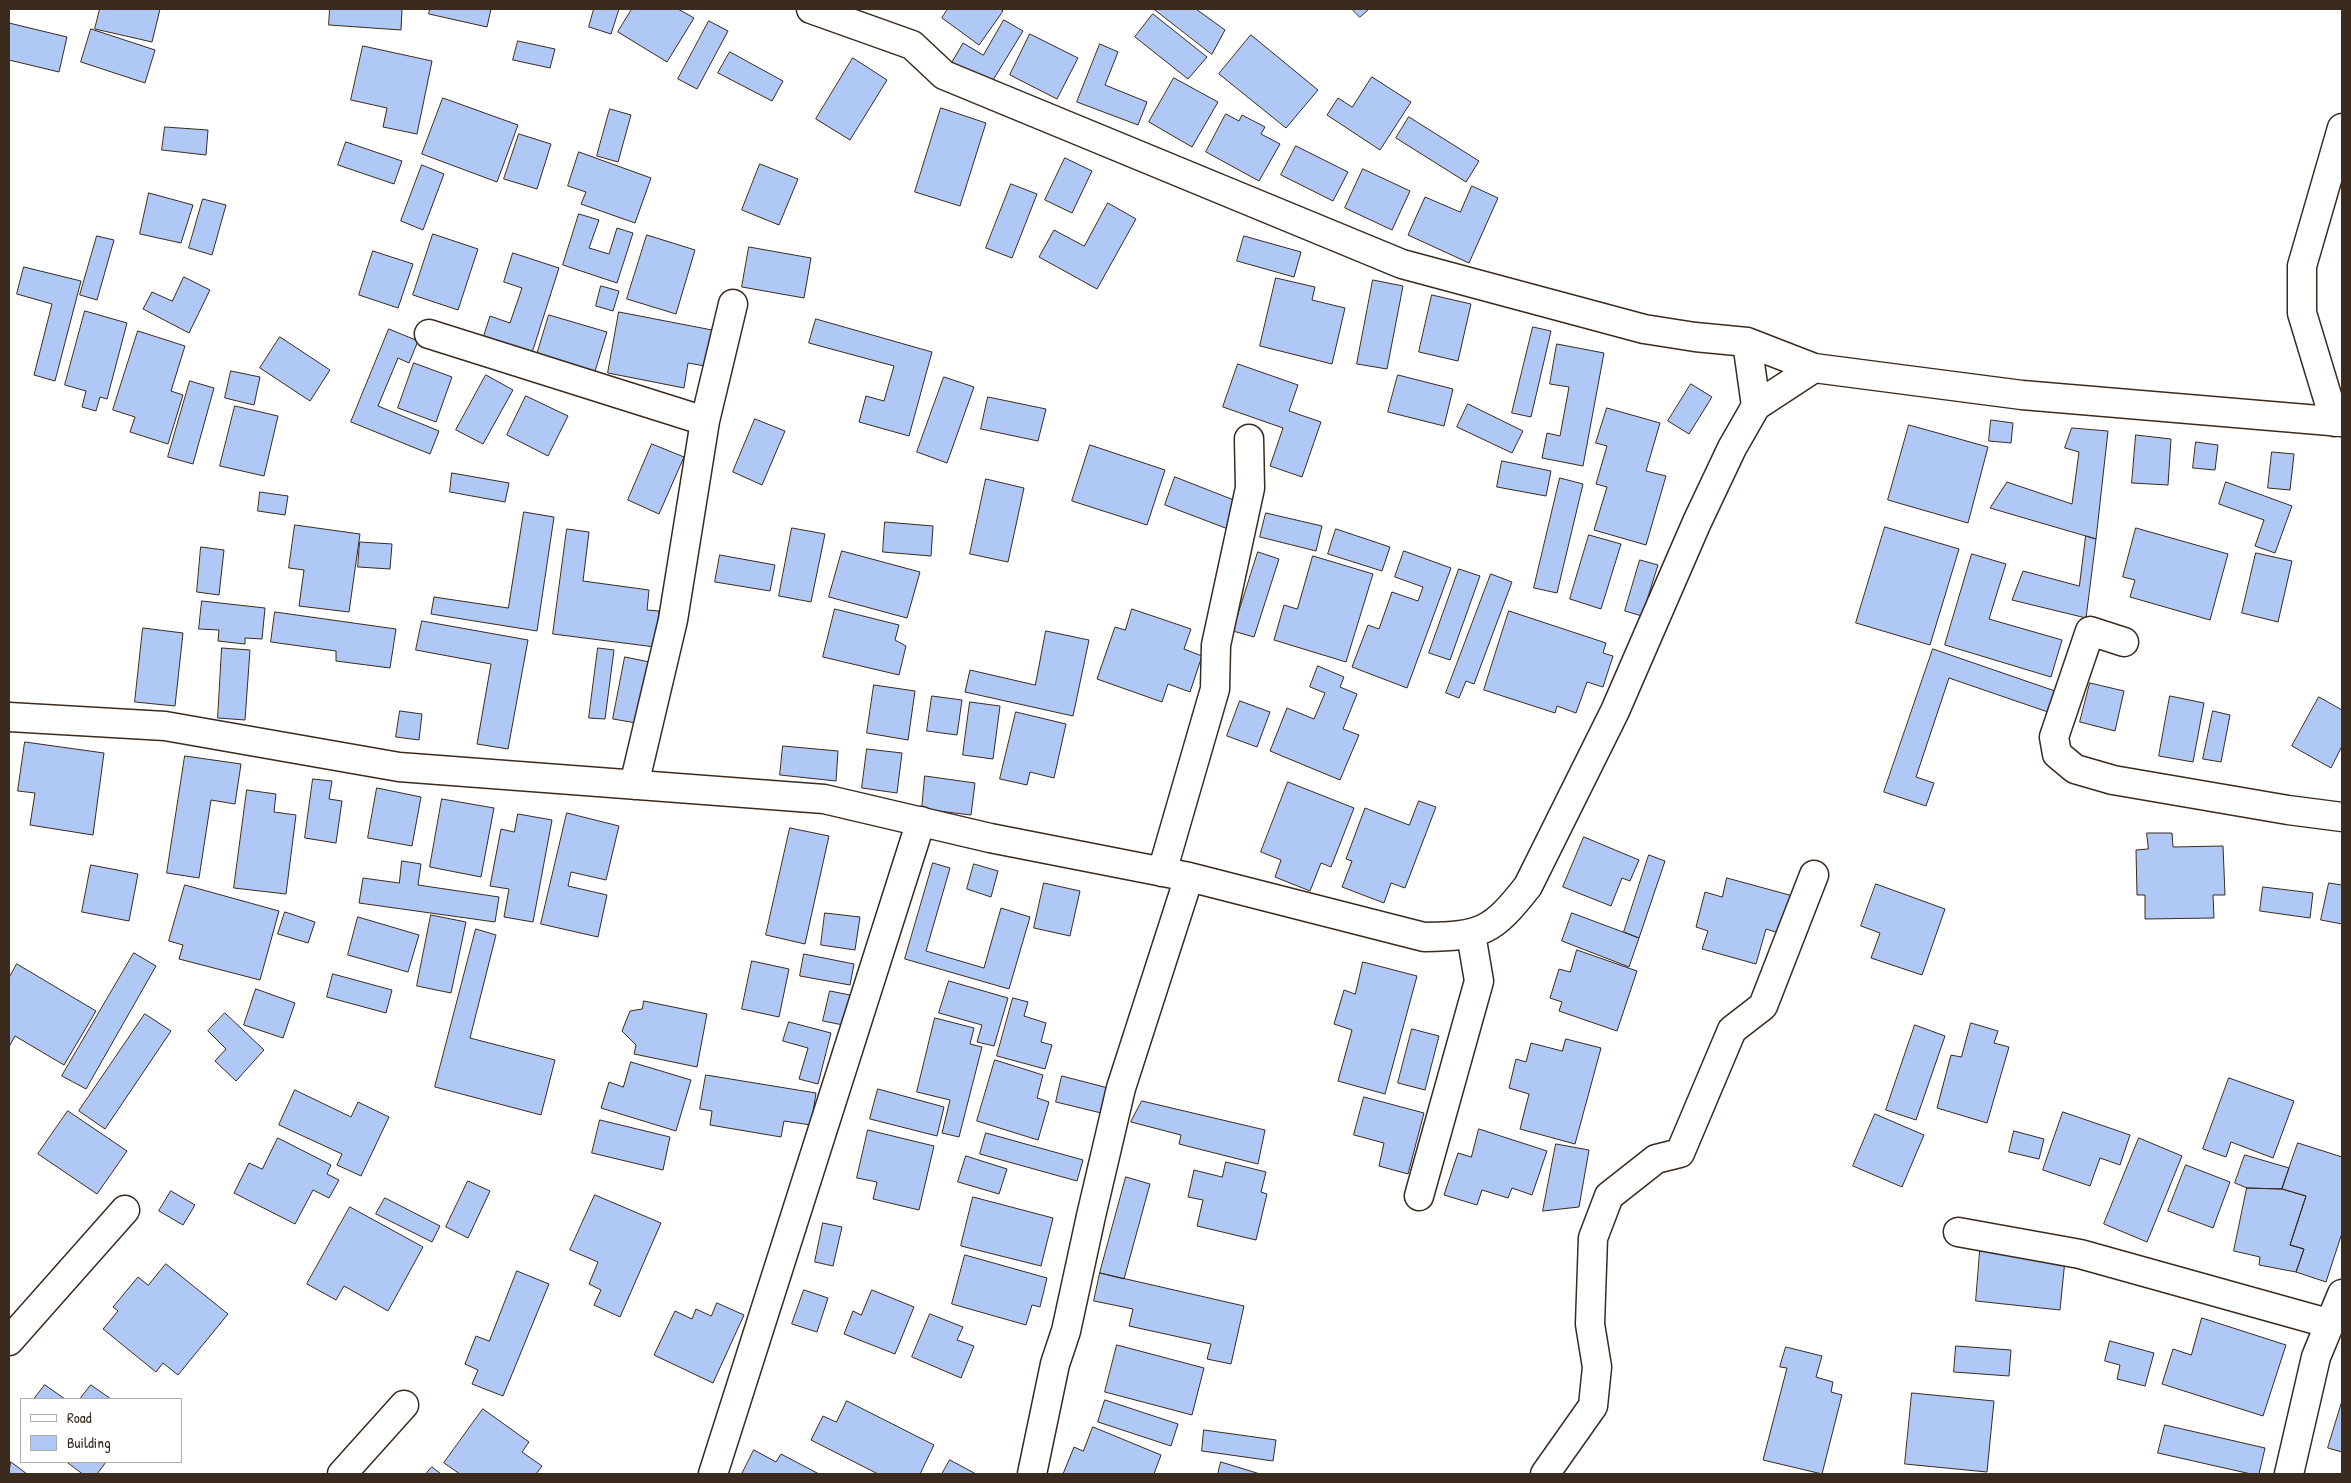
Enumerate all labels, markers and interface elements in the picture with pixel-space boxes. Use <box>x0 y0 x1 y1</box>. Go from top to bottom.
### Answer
legend <box>20 1398 182 1463</box>
text: Road <box>67 1407 92 1428</box>
text: Building <box>67 1432 111 1453</box>

